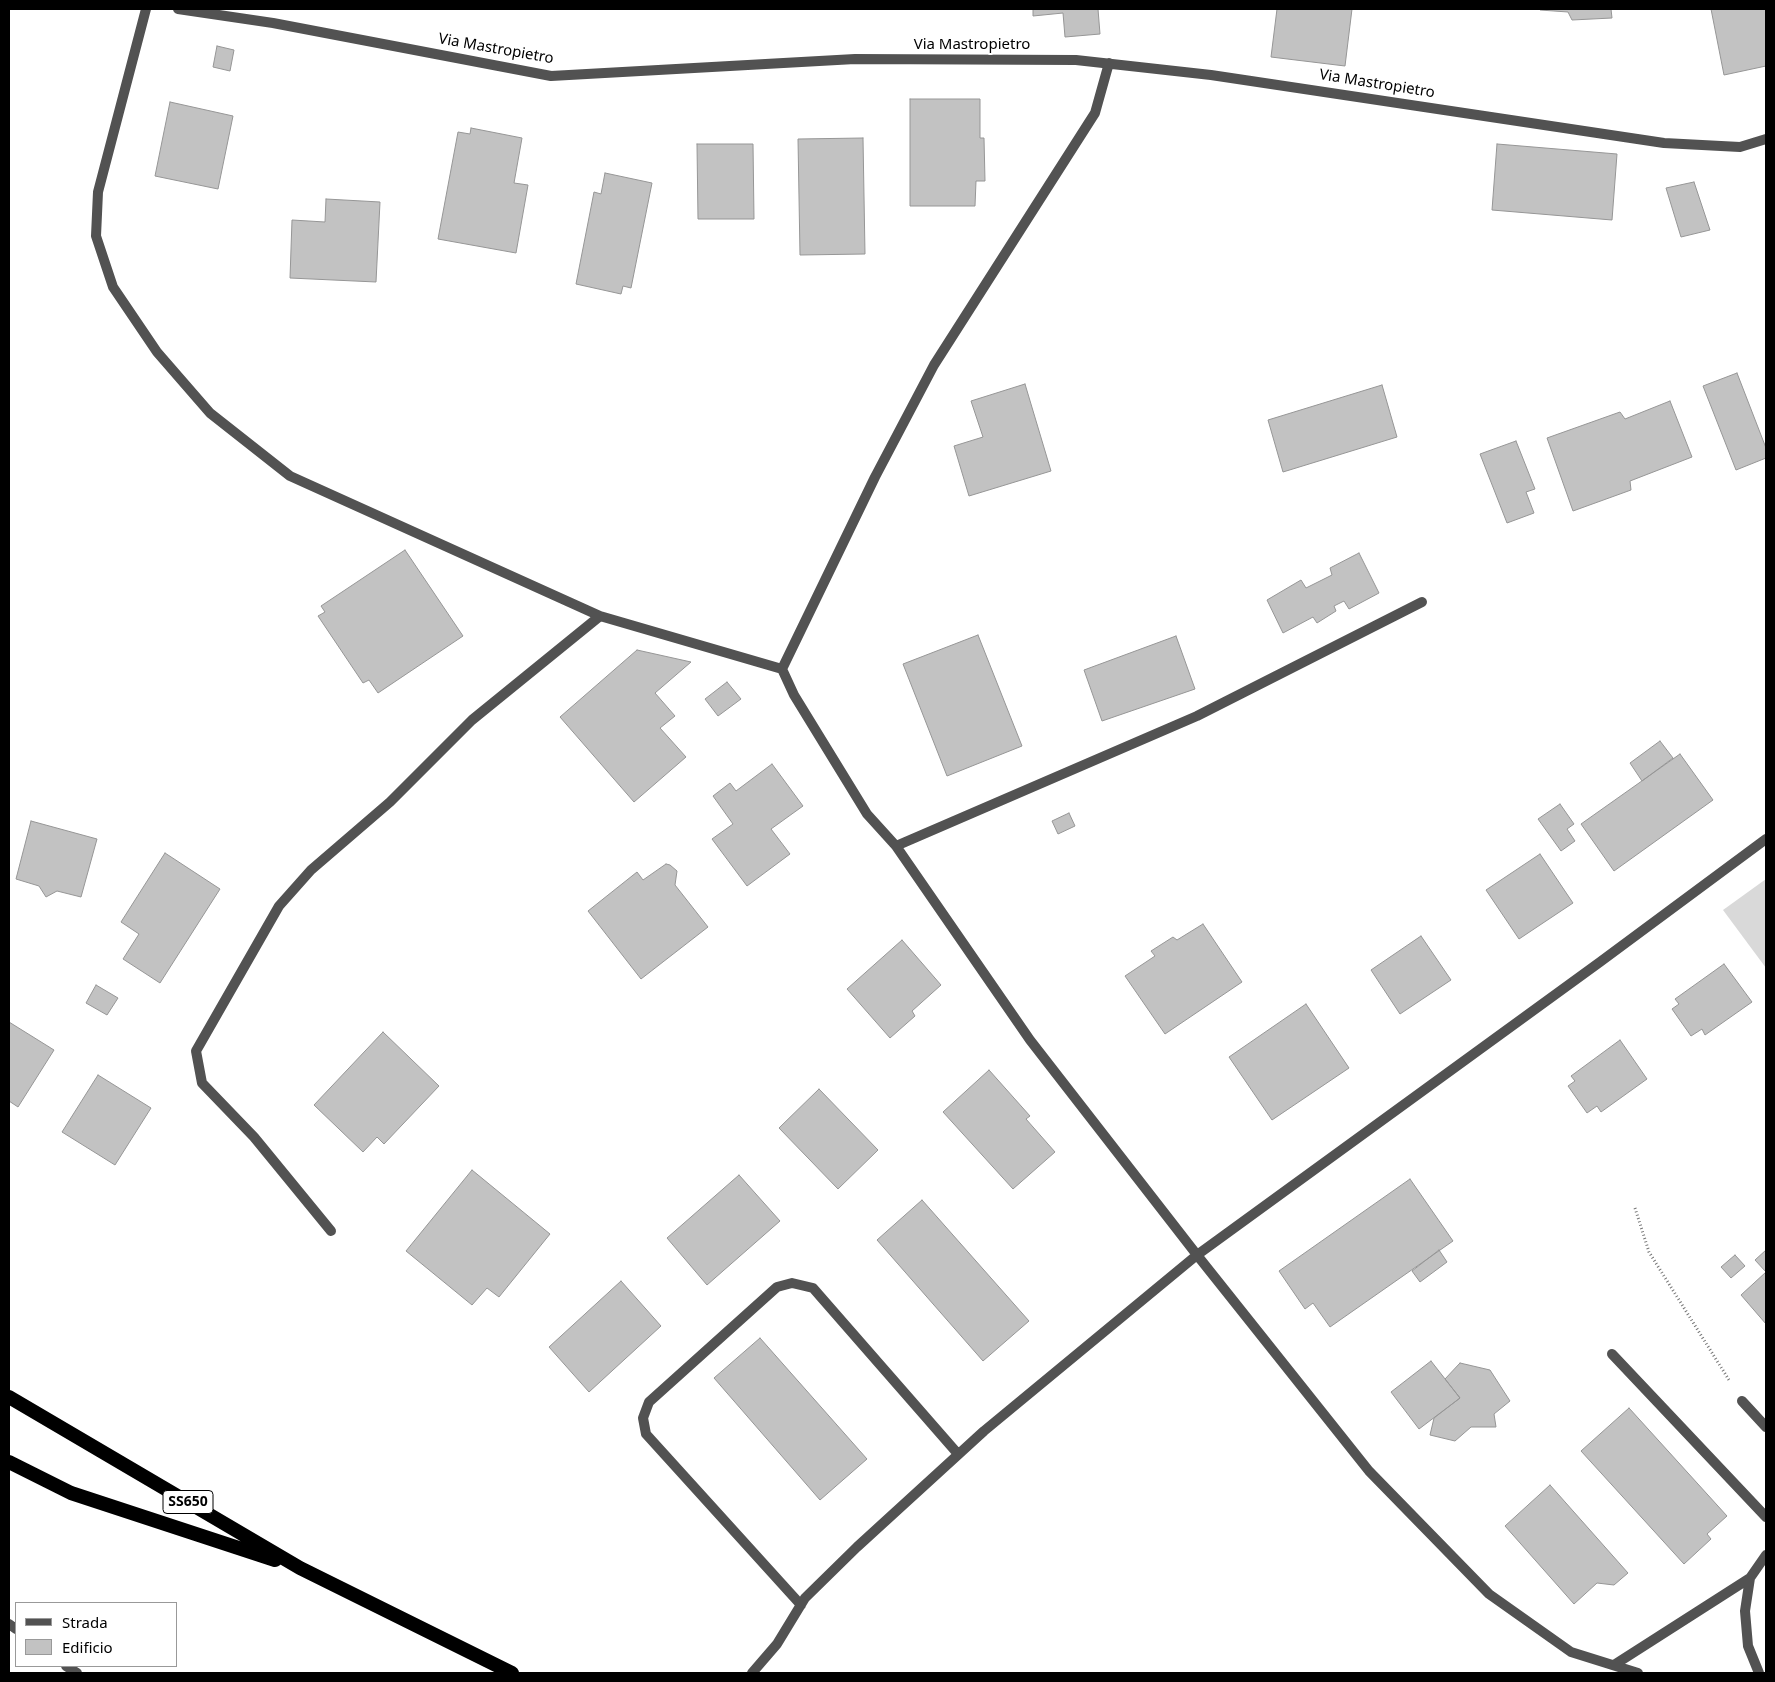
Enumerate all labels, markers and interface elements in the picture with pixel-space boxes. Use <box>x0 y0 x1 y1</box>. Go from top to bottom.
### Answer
street label: Via Mastropietro <box>437 30 555 68</box>
street label: Via Mastropietro <box>914 36 1030 54</box>
street label: Via Mastropietro <box>1318 66 1436 102</box>
road number: SS650 <box>163 1490 213 1514</box>
legend <box>15 1602 178 1667</box>
text: Strada <box>62 1612 108 1632</box>
text: Edificio <box>62 1637 113 1657</box>

